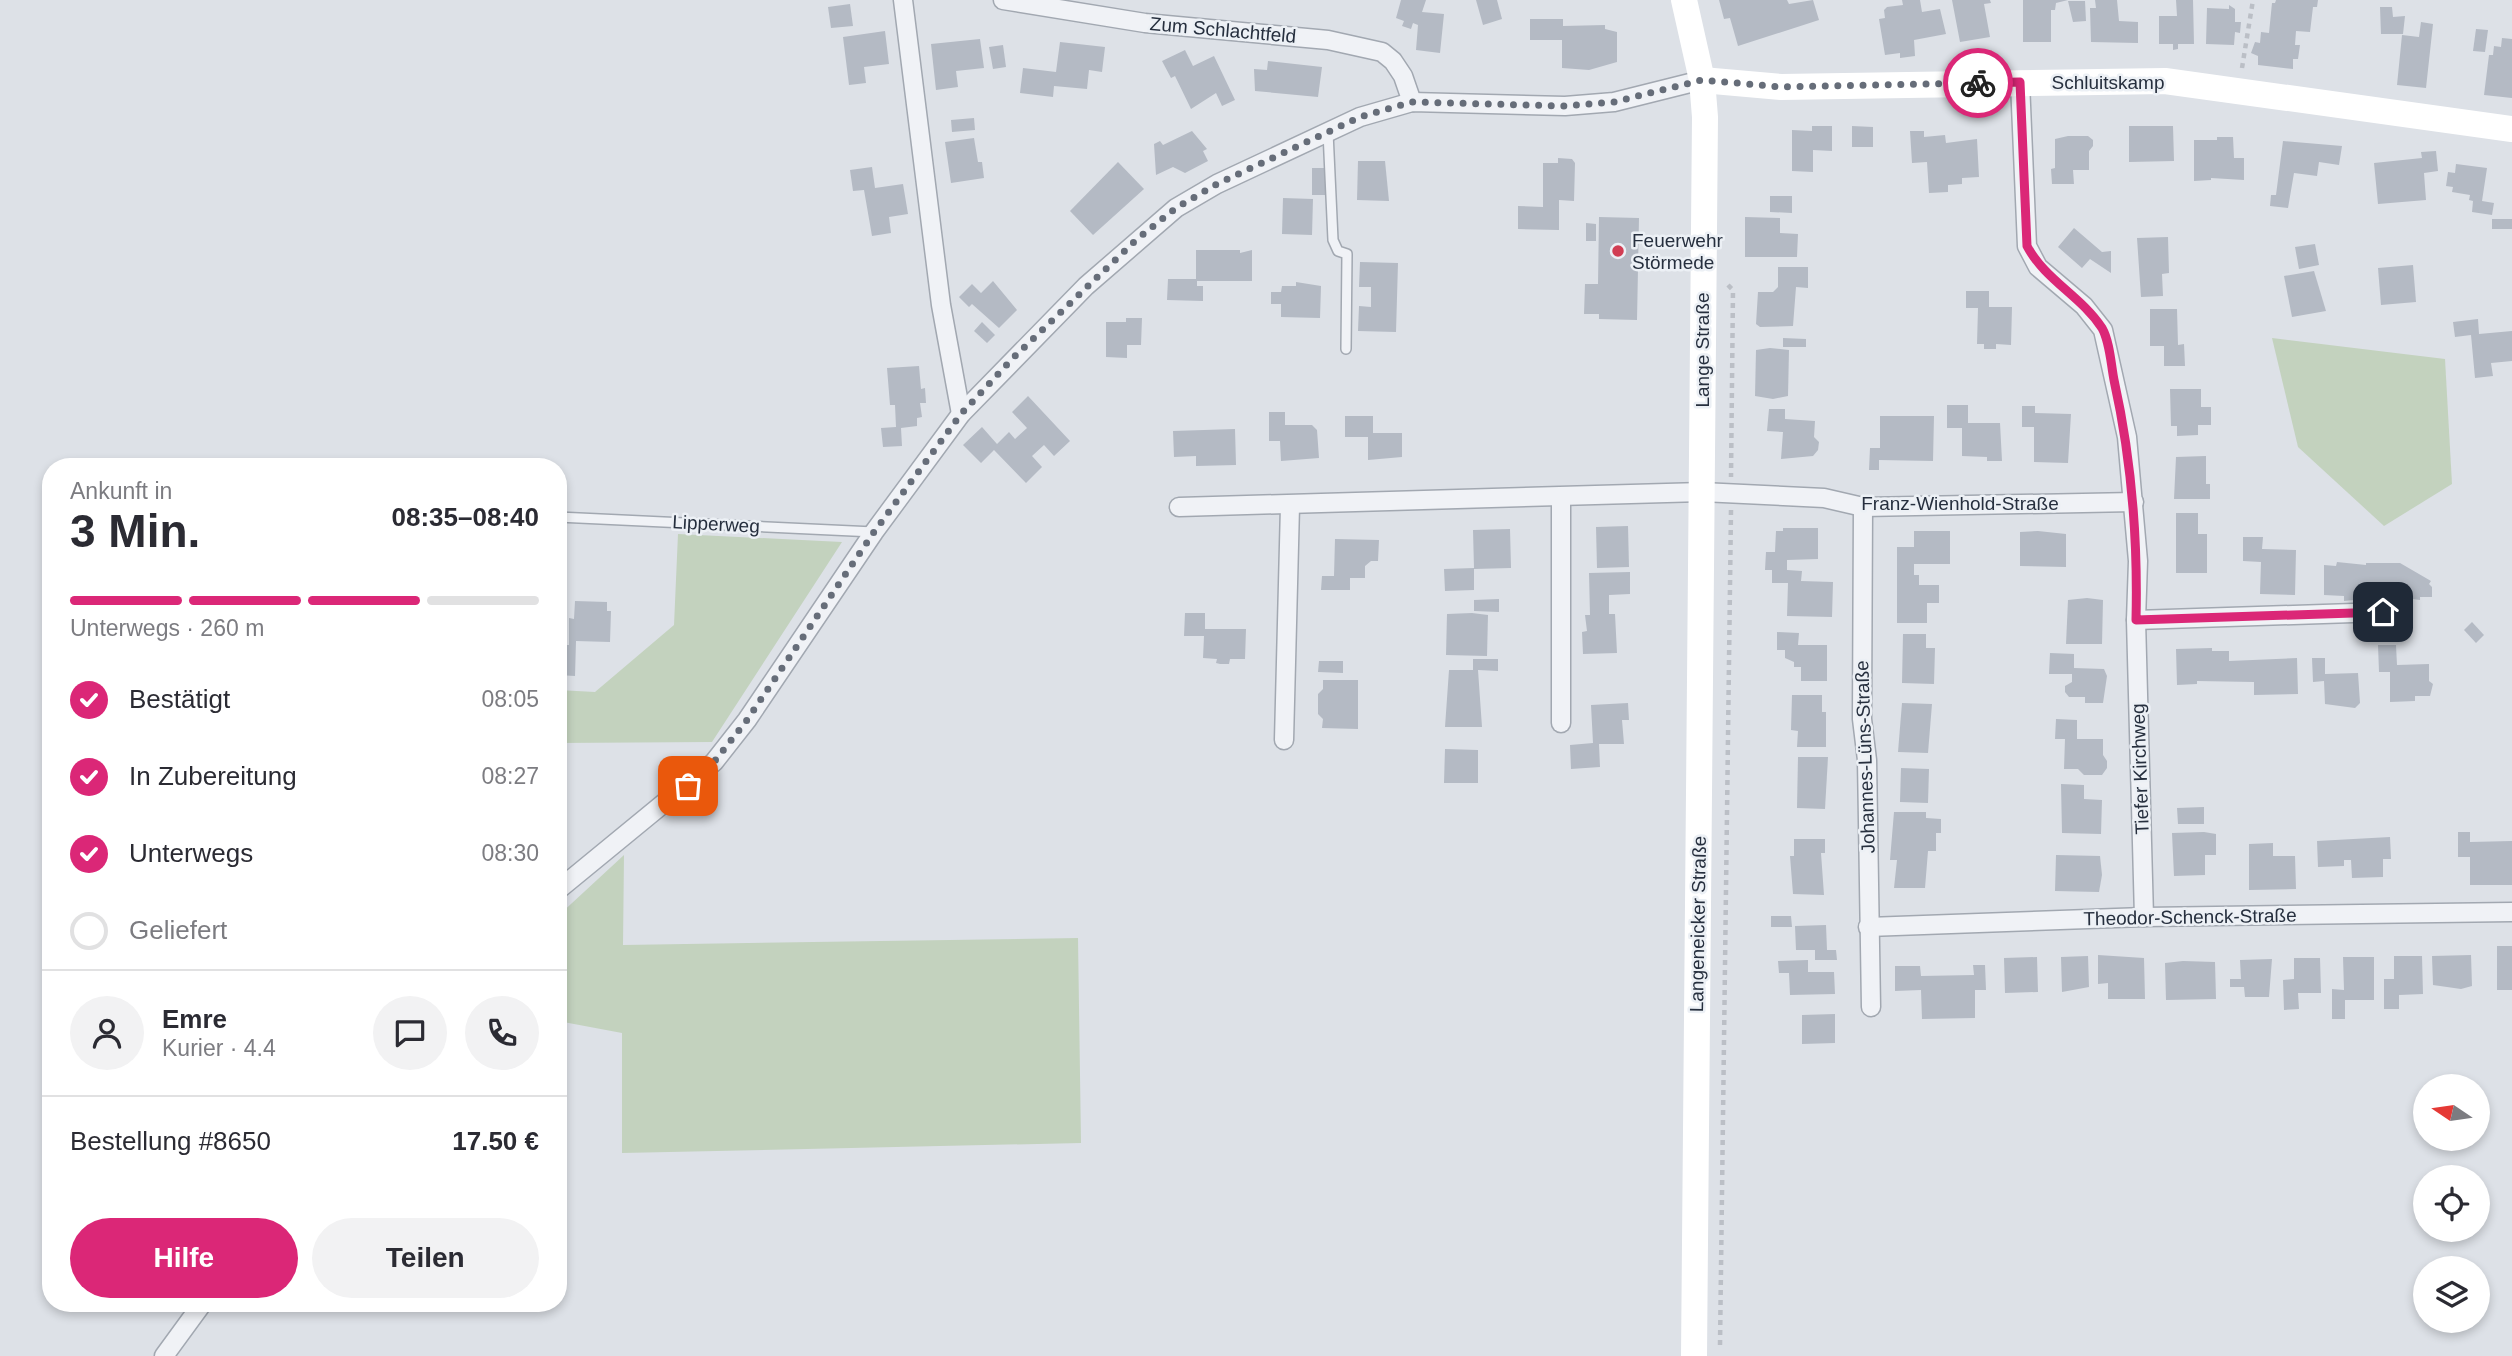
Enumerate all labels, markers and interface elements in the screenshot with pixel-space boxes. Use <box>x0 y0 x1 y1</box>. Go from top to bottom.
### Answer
street label: Zum Schlachtfeld <box>1149 13 1297 47</box>
courier <box>1943 48 2013 118</box>
icon: bike <box>1959 64 1997 102</box>
street label: Schluitskamp <box>2052 72 2165 93</box>
place label: Feuerwehr Störmede <box>1632 230 1723 273</box>
marker: Feuerwehr Störmede <box>1610 243 1626 259</box>
street label: Lange Straße <box>1692 292 1713 408</box>
text: Ankunft in <box>70 478 172 504</box>
street label: Franz-Wienhold-Straße <box>1861 493 2059 514</box>
text: 08:35–08:40 <box>392 502 539 532</box>
text: 3 Min. <box>70 505 200 557</box>
street label: Lipperweg <box>672 511 760 537</box>
pin <box>2353 582 2413 642</box>
icon: home <box>2364 593 2402 631</box>
text: Unterwegs · 260 m <box>70 615 264 641</box>
street label: Johannes-Lüns-Straße <box>1851 660 1879 854</box>
icon: check <box>70 681 108 719</box>
text: Bestätigt <box>129 684 230 714</box>
text: 08:05 <box>481 686 539 712</box>
street label: Tiefer Kirchweg <box>2127 703 2153 835</box>
pin <box>658 756 718 816</box>
icon: check <box>70 758 108 796</box>
text: In Zubereitung <box>129 761 297 791</box>
text: 08:27 <box>481 763 539 789</box>
icon: bag <box>669 767 707 805</box>
icon: check <box>70 835 108 873</box>
street label: Langeneicker Straße <box>1686 836 1710 1012</box>
text: Unterwegs <box>129 838 253 868</box>
text: 08:30 <box>481 840 539 866</box>
street label: Theodor-Schenck-Straße <box>2083 905 2297 929</box>
text: Geliefert <box>129 915 227 945</box>
button: person <box>70 996 144 1070</box>
button: chat <box>373 996 447 1070</box>
button: phone <box>465 996 539 1070</box>
text: Emre <box>162 1004 227 1034</box>
text: Kurier · 4.4 <box>162 1035 276 1061</box>
north arrow <box>2413 1074 2490 1152</box>
map controls <box>2413 1074 2490 1333</box>
text: Bestellung #8650 <box>70 1126 271 1156</box>
text: 17.50 € <box>452 1126 539 1156</box>
button: locate <box>2413 1165 2490 1242</box>
button: Hilfe <box>70 1218 298 1298</box>
button: Teilen <box>312 1218 539 1298</box>
button: layers <box>2413 1256 2490 1333</box>

